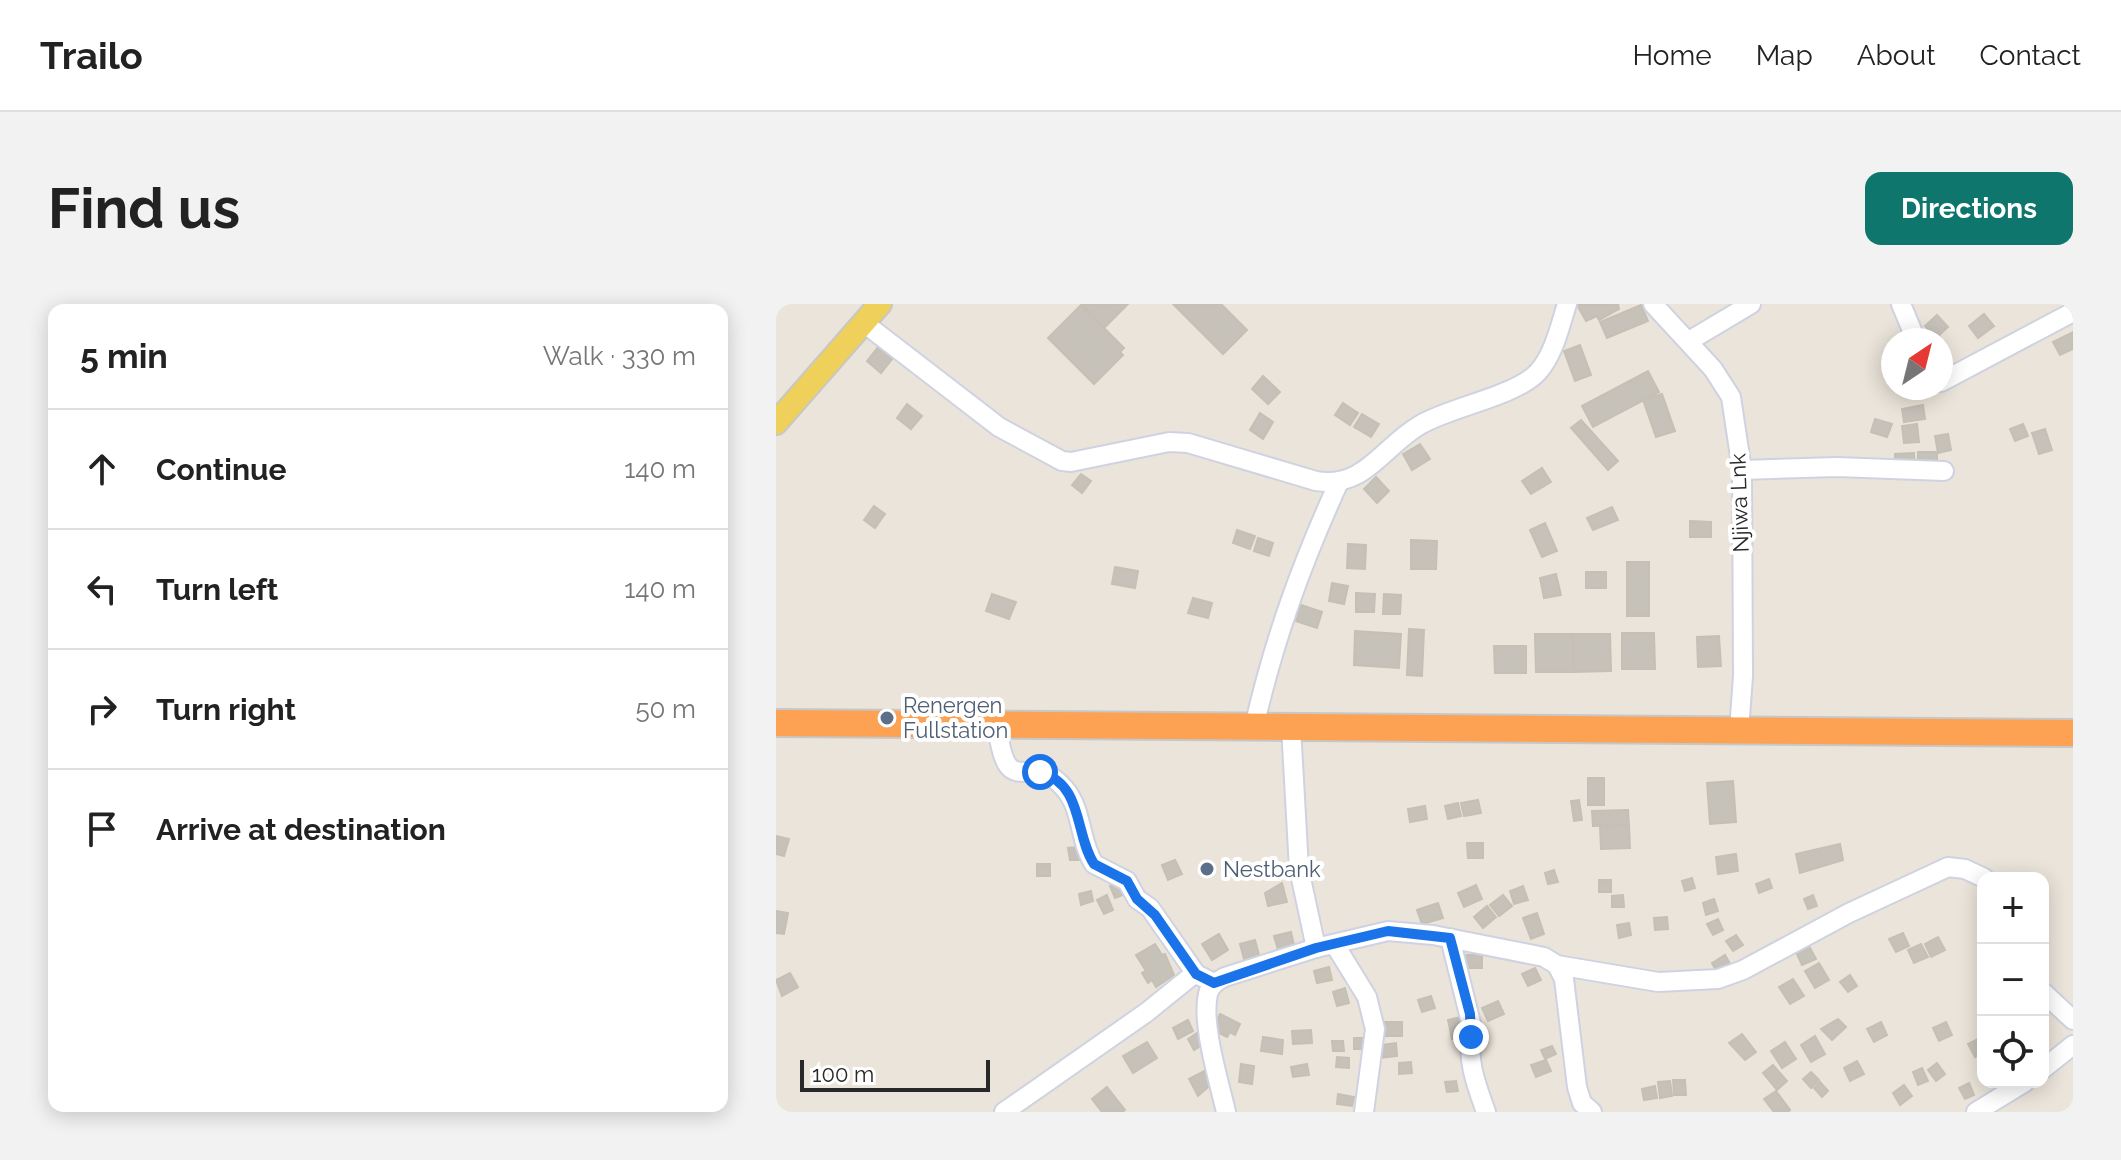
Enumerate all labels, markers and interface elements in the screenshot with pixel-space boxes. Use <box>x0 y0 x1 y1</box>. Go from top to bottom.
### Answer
text: Trailo <box>40 33 143 78</box>
text: Home <box>1632 39 1712 72</box>
text: Map <box>1756 39 1813 72</box>
text: About <box>1857 39 1936 72</box>
text: Contact <box>1980 39 2081 72</box>
button: Directions <box>1865 172 2073 245</box>
text: Find us <box>48 175 240 241</box>
north arrow <box>1881 328 1953 400</box>
text: 5 min <box>80 336 168 376</box>
text: Walk · 330 m <box>543 341 696 371</box>
icon: ahead <box>80 447 124 491</box>
text: Continue <box>156 452 287 487</box>
street label: Njiwa Lnk <box>1724 453 1754 553</box>
text: 140 m <box>624 454 696 484</box>
icon: left <box>80 567 124 611</box>
text: Turn left <box>156 572 278 607</box>
text: 140 m <box>624 574 696 604</box>
icon: right <box>80 687 124 731</box>
text: Turn right <box>156 692 296 727</box>
place label: Renergen Fullstation <box>903 692 1008 743</box>
text: 50 m <box>635 694 696 724</box>
marker: Renergen Fullstation <box>878 709 896 727</box>
route start <box>1022 754 1058 790</box>
icon: arrive <box>80 807 124 851</box>
text: Arrive at destination <box>156 812 446 847</box>
place label: Nestbank <box>1223 856 1321 882</box>
marker: Nestbank <box>1198 860 1216 878</box>
map controls <box>1977 872 2049 1088</box>
button: + <box>1977 872 2049 944</box>
button: − <box>1977 944 2049 1016</box>
button: locate <box>1977 1016 2049 1088</box>
route end <box>1453 1019 1489 1055</box>
scale bar <box>800 1056 990 1092</box>
text: 100 m <box>812 1061 874 1087</box>

